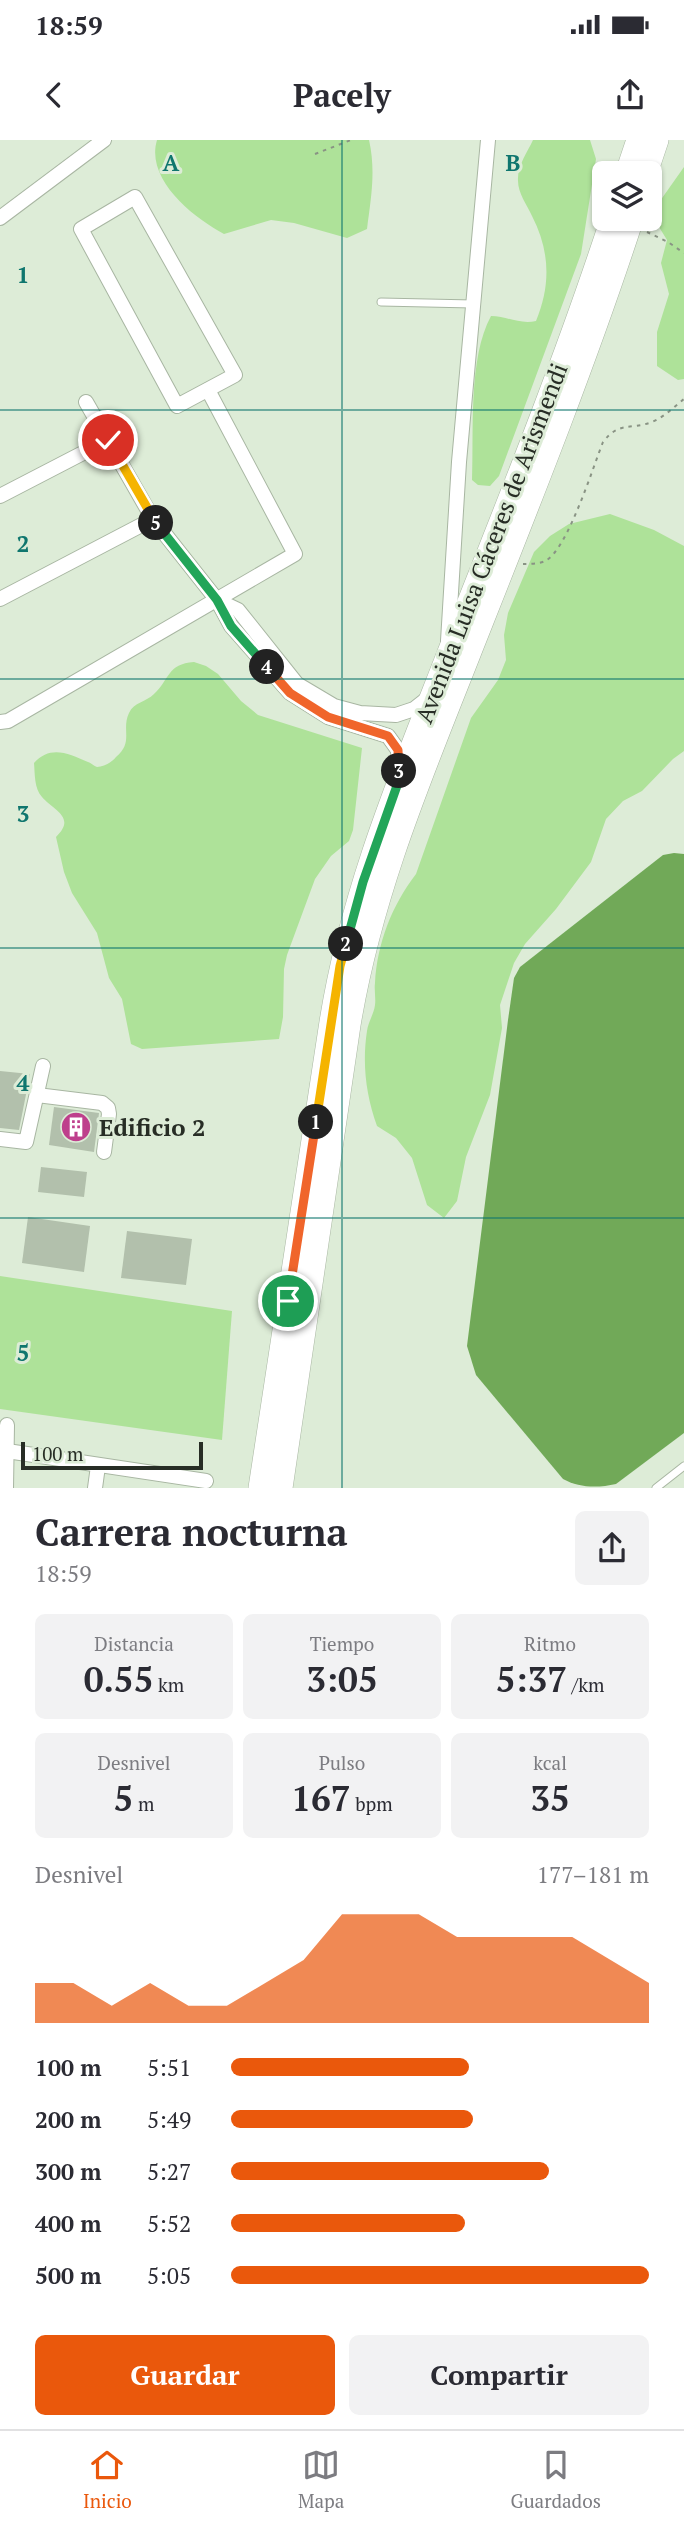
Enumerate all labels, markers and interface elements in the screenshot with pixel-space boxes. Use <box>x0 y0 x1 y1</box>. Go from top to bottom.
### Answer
text: 18:59 <box>35 8 103 42</box>
text: Pacely <box>293 74 391 116</box>
icon: back <box>35 76 73 114</box>
icon: share <box>611 76 649 114</box>
text: A <box>163 147 180 178</box>
text: B <box>506 147 521 178</box>
map controls <box>592 161 662 231</box>
button: layers <box>592 161 662 231</box>
text: 1 <box>17 259 30 290</box>
street label: Avenida Luisa Cáceres de Arismendi <box>407 358 575 728</box>
pin <box>78 410 138 470</box>
icon: check <box>89 421 127 459</box>
pin: 5 <box>138 506 174 540</box>
text: 5 <box>150 510 161 535</box>
text: 2 <box>17 528 30 559</box>
pin: 4 <box>250 650 284 684</box>
text: 4 <box>261 654 272 679</box>
pin: 3 <box>382 754 416 788</box>
text: 3 <box>393 758 404 783</box>
text: 3 <box>17 798 30 829</box>
pin: 2 <box>328 926 364 962</box>
text: 2 <box>340 931 351 956</box>
text: 4 <box>17 1067 30 1098</box>
pin: 1 <box>298 1104 334 1140</box>
text: 1 <box>310 1109 321 1134</box>
building icon: Edificio 2 <box>59 1110 93 1144</box>
place label: Edificio 2 <box>99 1111 206 1143</box>
pin <box>258 1271 318 1331</box>
icon: arrive <box>269 1282 307 1320</box>
text: 5 <box>17 1337 30 1368</box>
scale bar <box>21 1438 203 1470</box>
text: 100 m <box>32 1441 83 1466</box>
text: Carrera nocturna <box>35 1507 348 1557</box>
button: share <box>575 1511 649 1585</box>
text: 18:59 <box>35 1558 92 1589</box>
text: Distancia <box>94 1631 174 1656</box>
text: Tiempo <box>310 1631 374 1656</box>
text: Ritmo <box>524 1631 576 1656</box>
text: 0.55 <box>84 1656 153 1702</box>
text: 3:05 <box>306 1656 378 1702</box>
text: 5:37 <box>496 1656 567 1702</box>
text: km <box>153 1672 184 1697</box>
text: /km <box>567 1672 604 1697</box>
text: Desnivel <box>98 1750 170 1775</box>
text: Pulso <box>319 1750 365 1775</box>
text: kcal <box>533 1750 567 1775</box>
text: 5 <box>114 1775 133 1821</box>
text: 167 <box>291 1775 351 1821</box>
text: 35 <box>530 1775 570 1821</box>
text: m <box>133 1791 154 1816</box>
text: bpm <box>351 1791 393 1816</box>
text: Desnivel <box>35 1859 123 1890</box>
text: 177–181 m <box>537 1859 649 1890</box>
text: 100 m <box>35 2052 101 2083</box>
text: 5:51 <box>147 2052 191 2083</box>
text: 200 m <box>35 2104 101 2135</box>
text: 5:49 <box>147 2104 191 2135</box>
text: 300 m <box>35 2156 101 2187</box>
text: 5:27 <box>147 2156 191 2187</box>
text: 400 m <box>35 2208 101 2239</box>
text: 5:52 <box>147 2208 191 2239</box>
text: 500 m <box>35 2260 101 2291</box>
text: 5:05 <box>147 2260 191 2291</box>
button: Guardar <box>35 2335 335 2415</box>
button: Compartir <box>349 2335 649 2415</box>
tab: Inicio <box>83 2446 132 2513</box>
tab: Mapa <box>298 2446 344 2513</box>
tab: Guardados <box>511 2446 601 2513</box>

